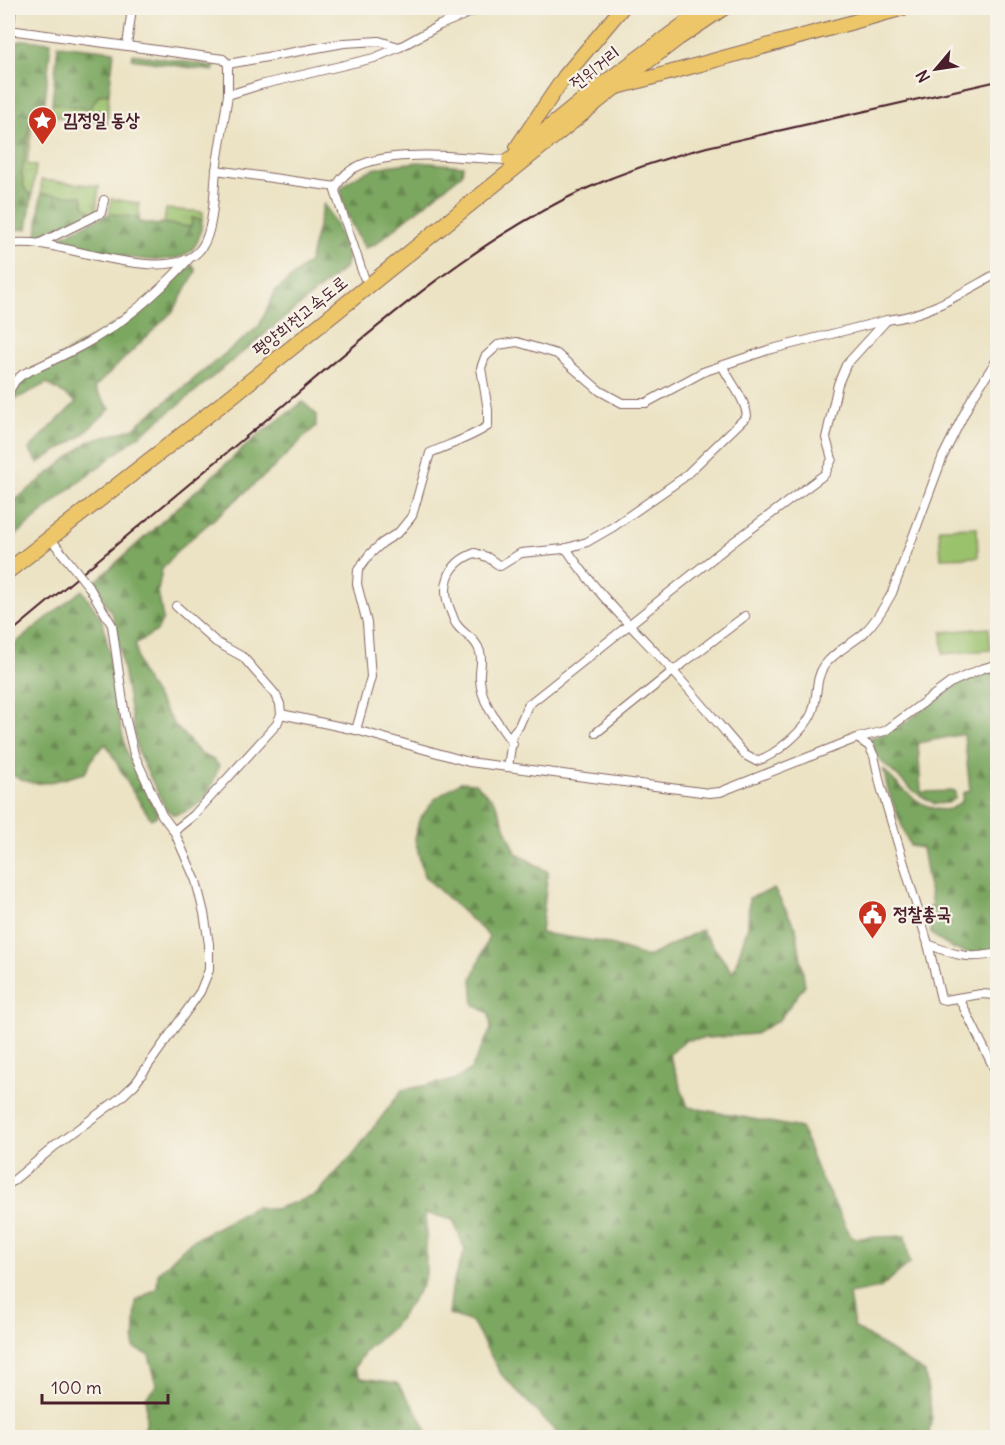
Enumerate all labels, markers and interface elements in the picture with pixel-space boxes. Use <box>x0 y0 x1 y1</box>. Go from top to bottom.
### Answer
north arrow <box>906 39 966 99</box>
street label: 전위거리 <box>565 41 625 95</box>
text: N <box>911 67 934 86</box>
place icon: 김정일 동상 <box>26 104 58 146</box>
place label: 김정일 동상 <box>63 108 140 131</box>
street label: 평양희천고속도로 <box>247 270 352 361</box>
public building icon: 정찰총국 <box>856 898 888 940</box>
place label: 정찰총국 <box>893 902 951 925</box>
scale bar <box>42 1367 168 1405</box>
text: 100 m <box>51 1376 102 1399</box>

